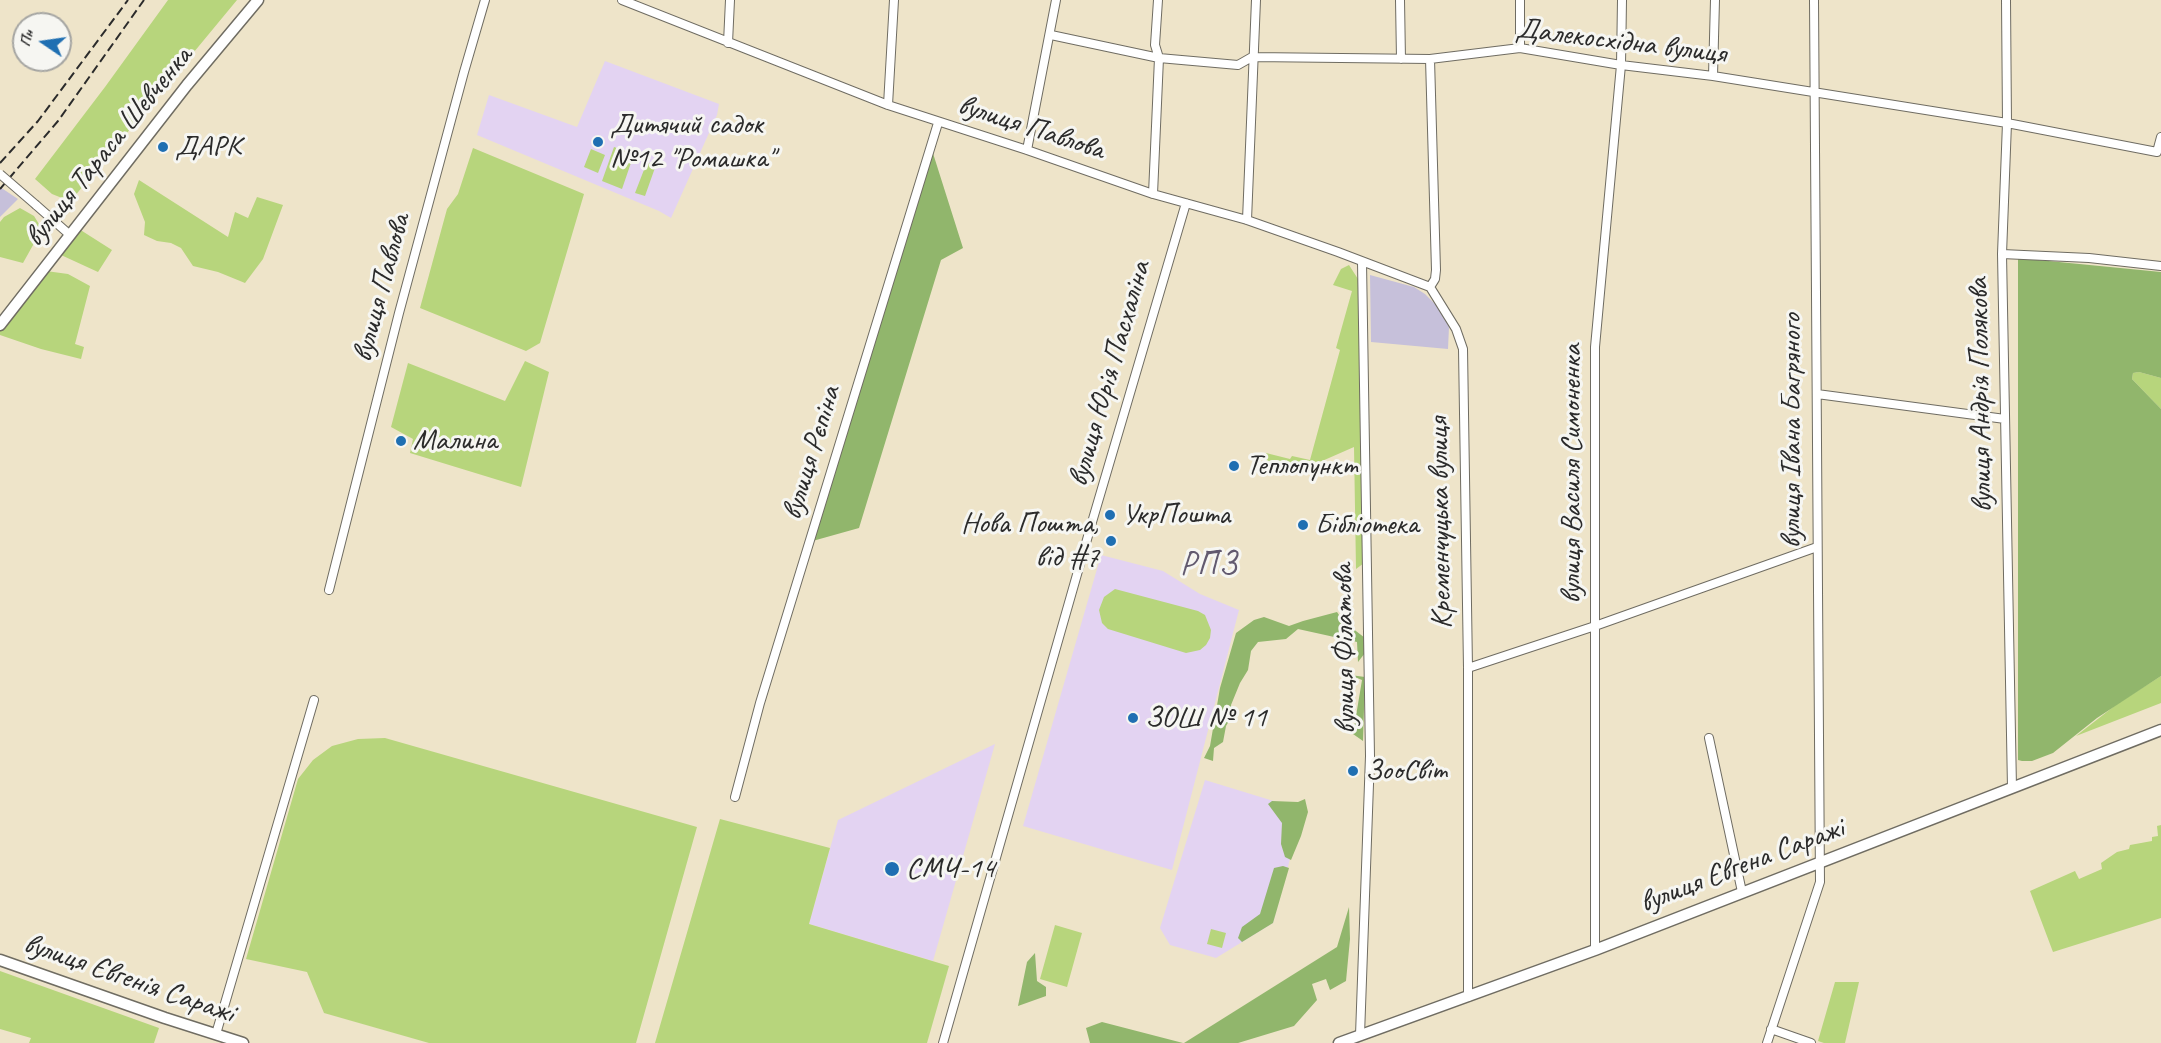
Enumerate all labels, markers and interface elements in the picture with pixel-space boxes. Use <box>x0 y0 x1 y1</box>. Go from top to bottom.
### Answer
street label: Далекосхідна вулиця <box>1514 11 1728 73</box>
north arrow <box>12 12 72 72</box>
text: Пн <box>15 28 38 49</box>
street label: вулиця Тараса Шевченка <box>17 40 201 254</box>
street label: вулиця Павлова <box>953 87 1109 169</box>
place label: Дитячий садок №12 "Ромашка" <box>610 107 774 178</box>
place label: ДАРК <box>175 129 241 165</box>
marker: Дитячий садок №12 "Ромашка" <box>591 135 605 149</box>
marker: ДАРК <box>156 140 170 154</box>
street label: вулиця Павлова <box>345 210 419 366</box>
street label: вулиця Юрія Пасхаліна <box>1061 257 1159 491</box>
street label: вулиця Андрія Полякова <box>1961 277 2001 513</box>
street label: вулиця Івана Багряного <box>1774 313 1810 549</box>
street label: вулиця Василя Симоненка <box>1554 344 1590 604</box>
street label: вулиця Рєпіна <box>775 382 849 524</box>
street label: Кременчуцька вулиця <box>1421 417 1461 629</box>
place label: Малина <box>413 423 497 459</box>
marker: Малина <box>394 434 408 448</box>
place label: Теплопункт <box>1246 448 1358 484</box>
marker: Теплопункт <box>1227 459 1241 473</box>
place label: УкрПошта <box>1122 497 1230 533</box>
place label: Нова Пошта, від #7 <box>961 506 1099 576</box>
place label: Бібліотека <box>1315 507 1418 543</box>
marker: УкрПошта <box>1103 508 1117 522</box>
marker: Бібліотека <box>1296 518 1310 532</box>
marker: Нова Пошта, від #7 <box>1104 534 1118 548</box>
district label: РПЗ <box>1180 545 1238 585</box>
street label: вулиця Філатова <box>1326 564 1364 734</box>
place label: ЗОШ № 11 <box>1145 700 1267 736</box>
marker: ЗОШ № 11 <box>1126 711 1140 725</box>
place label: ЗооСвiт <box>1365 753 1446 789</box>
marker: ЗооСвiт <box>1346 764 1360 778</box>
street label: вулиця Євгена Саражі <box>1635 810 1849 922</box>
place label: СМЧ-14 <box>906 851 995 887</box>
marker: СМЧ-14 <box>883 860 901 878</box>
street label: вулиця Євгенія Саражі <box>19 926 239 1032</box>

